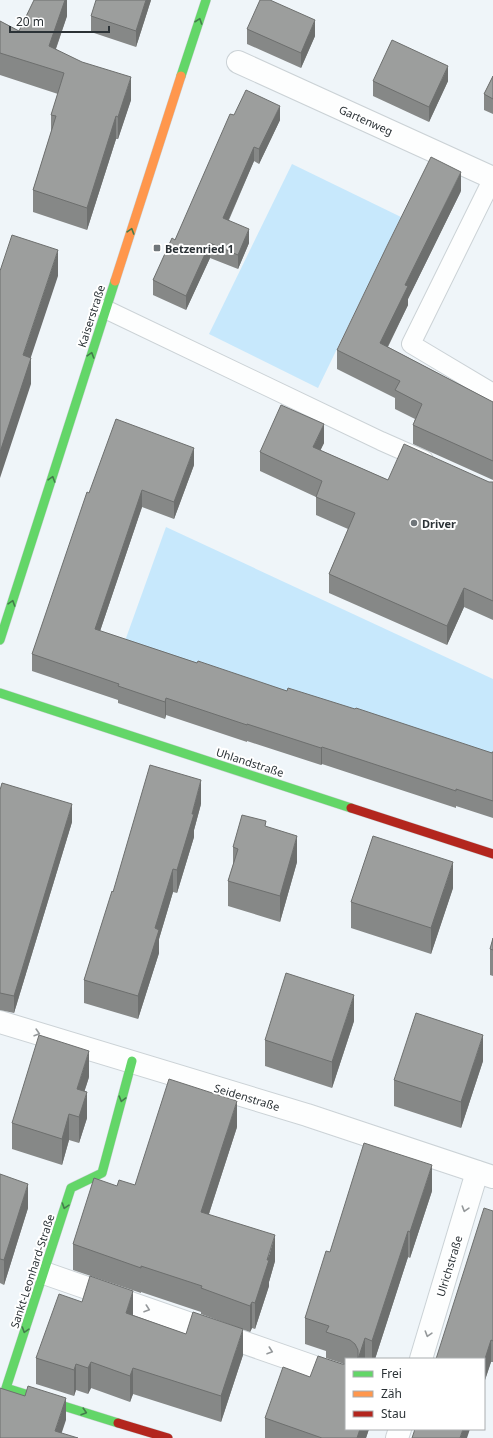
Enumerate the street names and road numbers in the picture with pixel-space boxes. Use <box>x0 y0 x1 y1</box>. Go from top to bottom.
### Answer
street label: Gartenweg <box>337 101 395 139</box>
street label: Kaiserstraße <box>74 283 108 349</box>
street label: Uhlandstraße <box>214 744 286 780</box>
street label: Seidenstraße <box>212 1080 282 1114</box>
street label: Sankt-Leonhard-Straße <box>6 1212 58 1330</box>
street label: Ulrichstraße <box>433 1234 465 1298</box>

